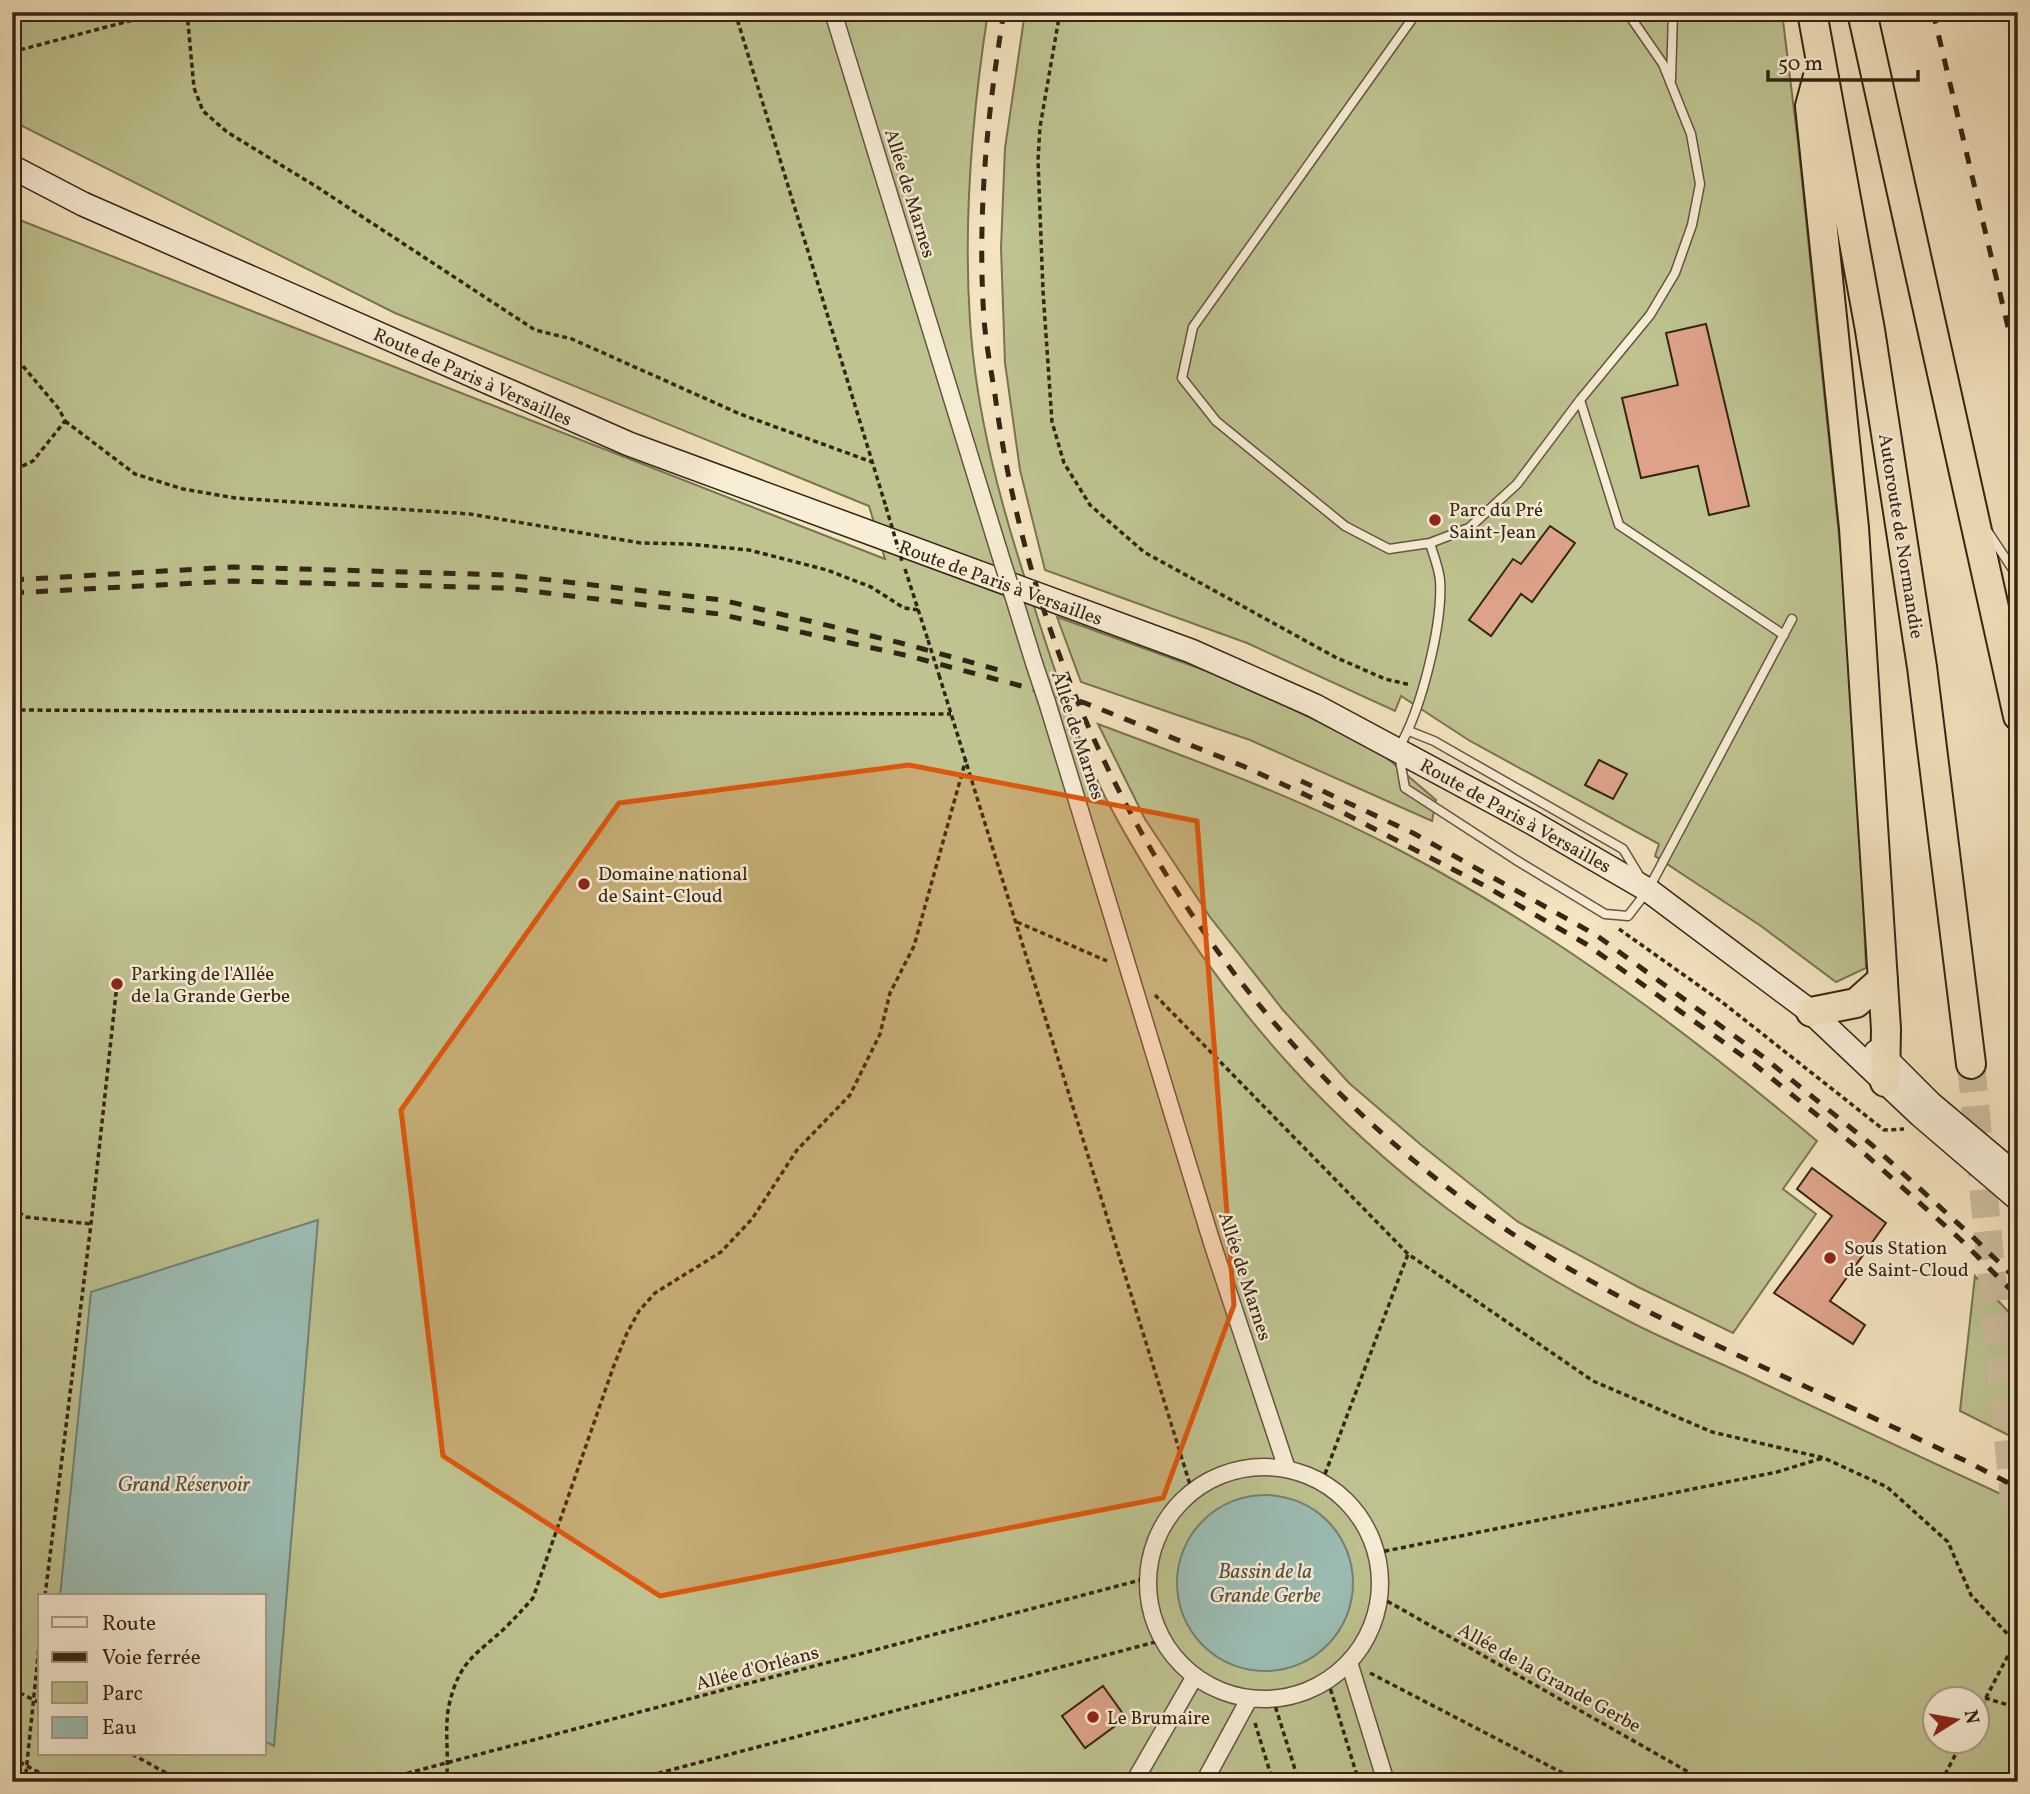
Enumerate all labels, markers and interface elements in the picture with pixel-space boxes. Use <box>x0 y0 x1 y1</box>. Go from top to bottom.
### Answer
scale bar <box>1768 38 1918 82</box>
text: 50 m <box>1778 50 1823 79</box>
street label: Allée de Marnes <box>877 126 941 261</box>
street label: Route de Paris à Versailles <box>369 322 576 433</box>
street label: Autoroute de Normandie <box>1871 432 1929 641</box>
place label: Parc du Pré Saint-Jean <box>1449 498 1543 546</box>
marker: Parc du Pré Saint-Jean <box>1427 512 1443 528</box>
street label: Route de Paris à Versailles <box>895 535 1106 633</box>
street label: Allée de Marnes <box>1044 668 1110 803</box>
street label: Route de Paris à Versailles <box>1415 753 1615 880</box>
place label: Domaine national de Saint-Cloud <box>598 862 748 910</box>
marker: Domaine national de Saint-Cloud <box>576 876 592 892</box>
place label: Parking de l'Allée de la Grande Gerbe <box>131 962 290 1010</box>
marker: Parking de l'Allée de la Grande Gerbe <box>109 976 125 992</box>
street label: Allée de Marnes <box>1211 1209 1277 1344</box>
place label: Sous Station de Saint-Cloud <box>1844 1236 1969 1284</box>
marker: Sous Station de Saint-Cloud <box>1822 1250 1838 1266</box>
water label: Grand Réservoir <box>118 1471 250 1500</box>
water label: Bassin de la Grande Gerbe <box>1209 1558 1321 1611</box>
legend <box>38 1594 266 1756</box>
text: Route <box>102 1610 156 1639</box>
street label: Allée de la Grande Gerbe <box>1453 1618 1645 1740</box>
street label: Allée d'Orléans <box>693 1640 822 1698</box>
text: Voie ferrée <box>102 1644 201 1673</box>
text: Parc <box>102 1680 143 1709</box>
north arrow <box>1922 1686 1992 1756</box>
place label: Le Brumaire <box>1107 1706 1210 1732</box>
text: N <box>1957 1708 1985 1727</box>
marker: Le Brumaire <box>1085 1709 1101 1725</box>
text: Eau <box>102 1714 137 1743</box>

